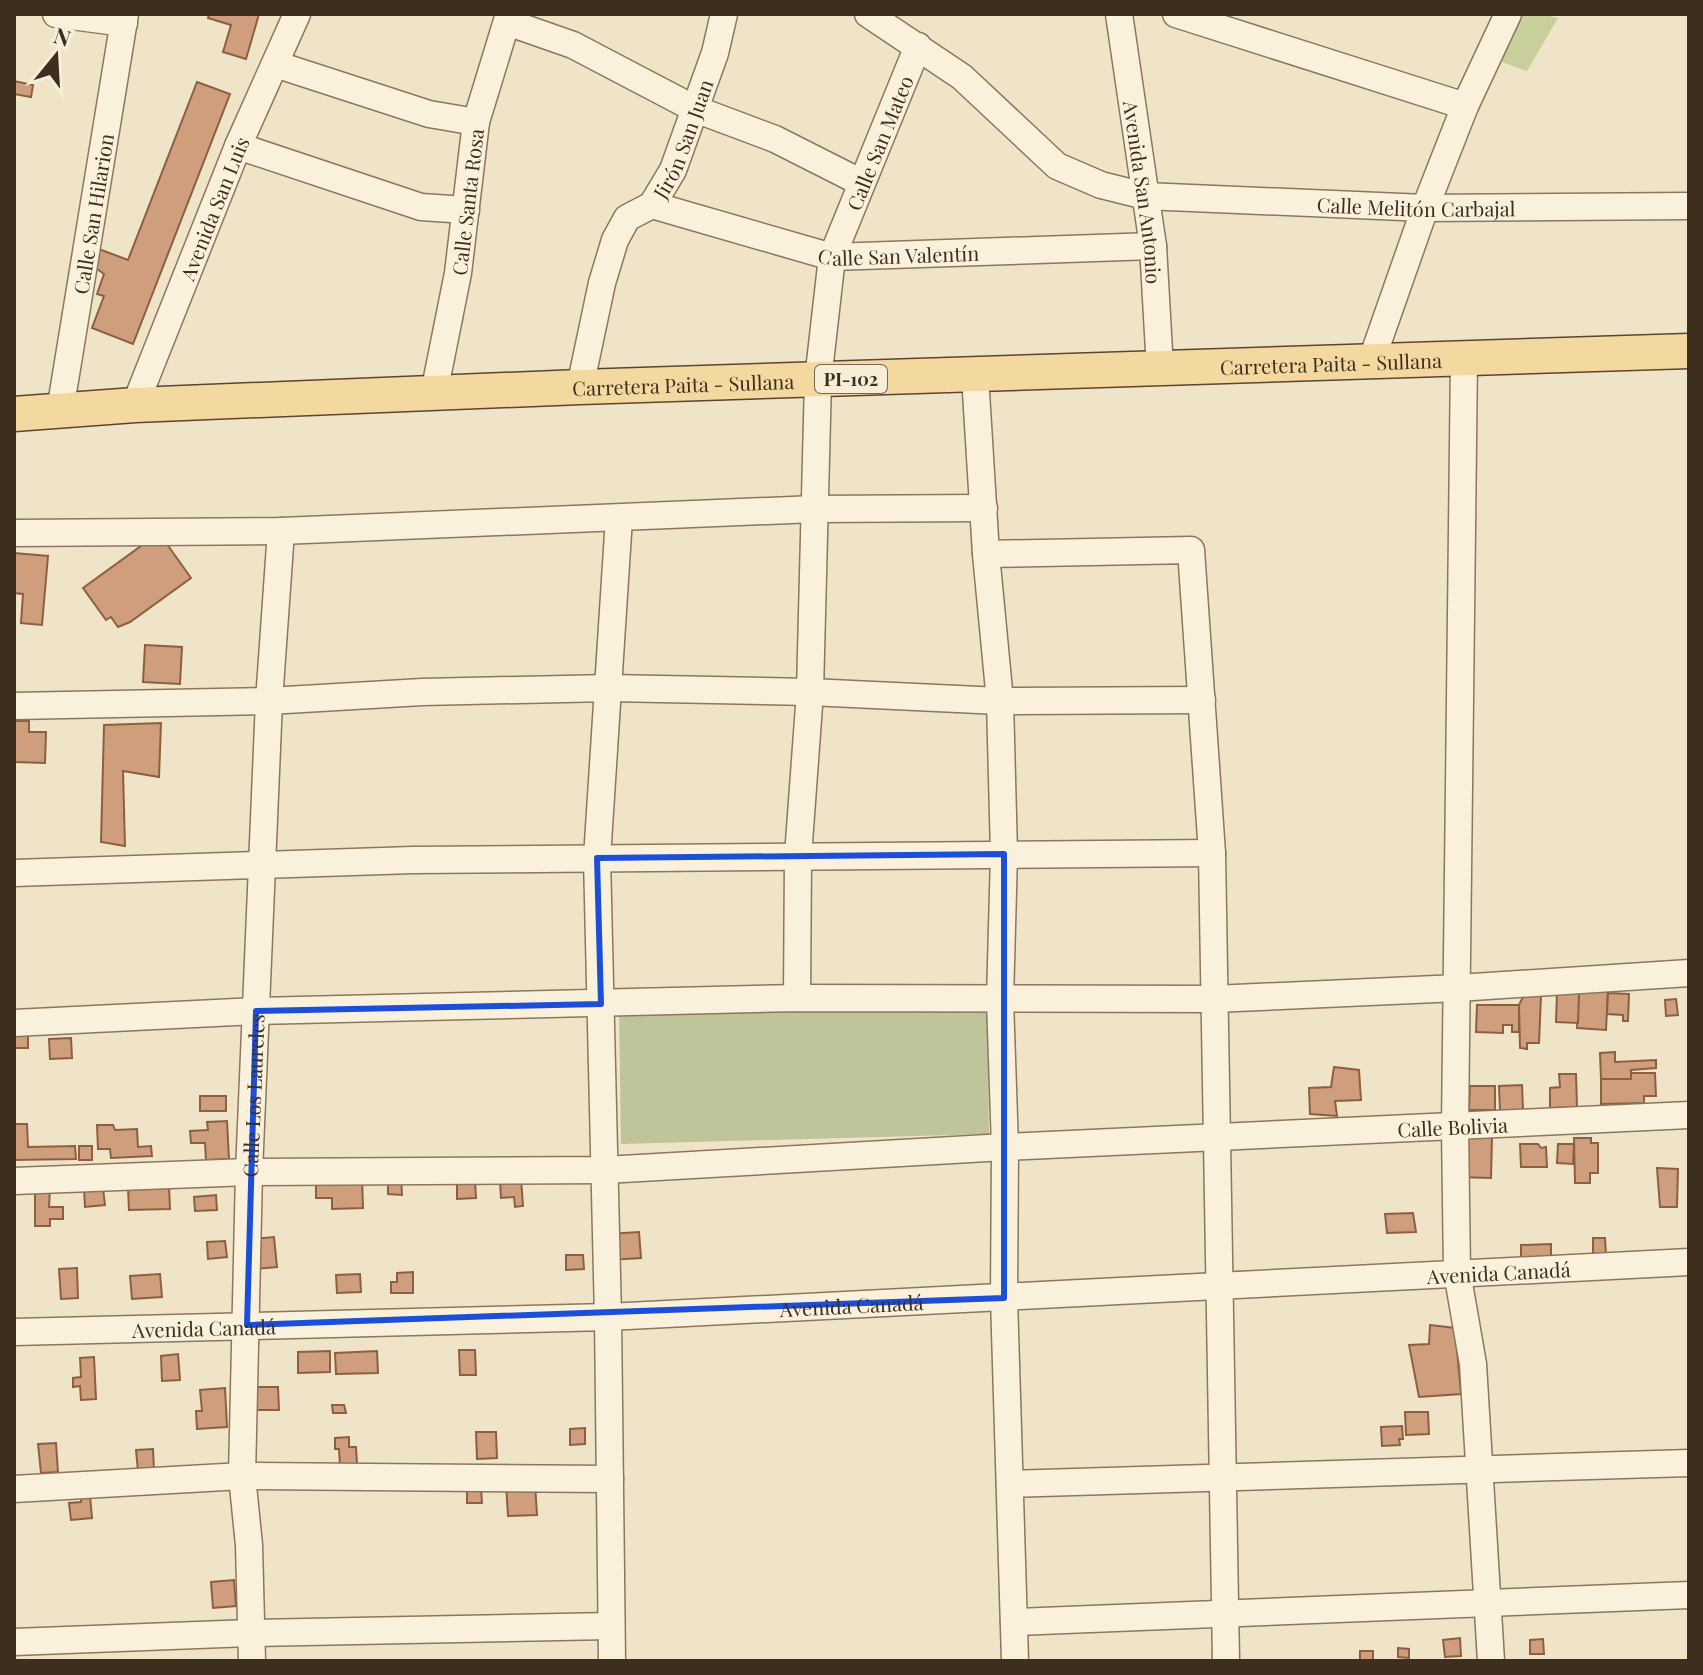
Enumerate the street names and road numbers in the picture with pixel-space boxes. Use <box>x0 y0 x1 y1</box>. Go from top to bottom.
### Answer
street label: Calle San Mateo <box>839 71 918 214</box>
street label: Jirón San Juan <box>645 75 718 204</box>
street label: Avenida San Antonio <box>1118 98 1169 285</box>
street label: Calle Santa Rosa <box>444 127 489 277</box>
street label: Calle San Hilarion <box>66 131 119 296</box>
street label: Avenida San Luis <box>172 132 254 285</box>
street label: Calle Melitón Carbajal <box>1316 190 1516 222</box>
street label: Calle San Valentín <box>815 238 980 270</box>
street label: Carretera Paita - Sullana <box>1219 346 1442 380</box>
road number: PI-102 <box>815 365 887 393</box>
street label: Carretera Paita - Sullana <box>572 367 795 401</box>
street label: Calle Los Laureles <box>235 1013 269 1178</box>
street label: Calle Bolivia <box>1397 1110 1509 1142</box>
street label: Avenida Canadá <box>1425 1255 1571 1289</box>
street label: Avenida Canadá <box>778 1287 924 1322</box>
street label: Avenida Canadá <box>131 1312 276 1343</box>

